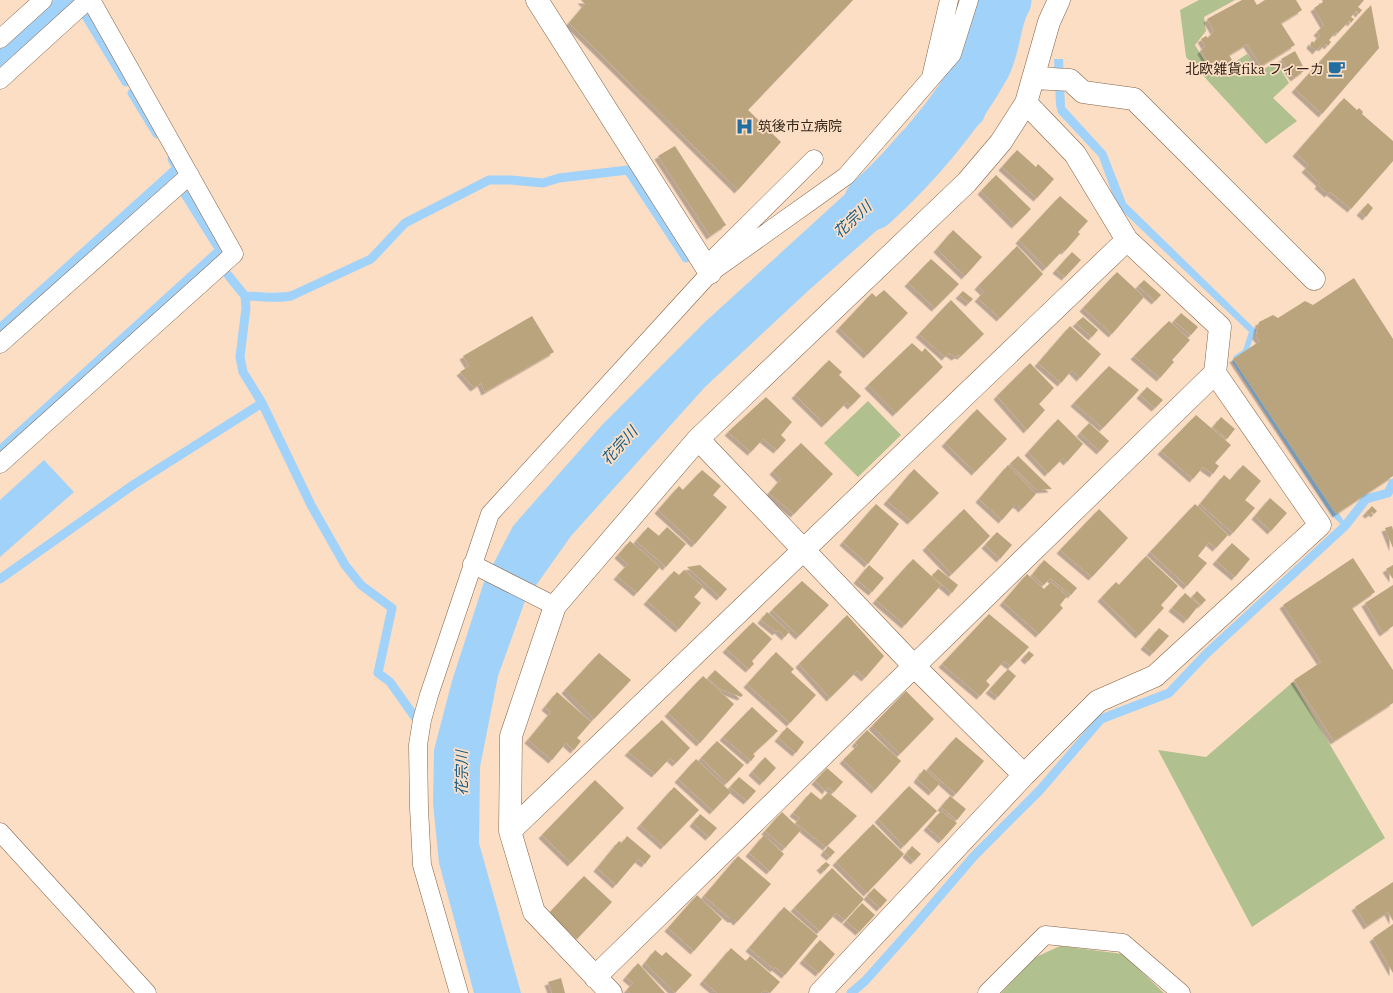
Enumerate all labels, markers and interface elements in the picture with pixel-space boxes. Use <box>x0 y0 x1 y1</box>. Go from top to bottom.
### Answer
place label: 北欧雑貨fika フィーカ <box>1185 59 1324 80</box>
cafe icon: 北欧雑貨fika フィーカ <box>1327 59 1347 79</box>
hospital icon: 筑後市立病院 <box>735 116 755 136</box>
place label: 筑後市立病院 <box>758 116 842 137</box>
water label: 花宗川 <box>829 195 879 244</box>
water label: 花宗川 <box>596 420 645 470</box>
water label: 花宗川 <box>451 749 474 796</box>

